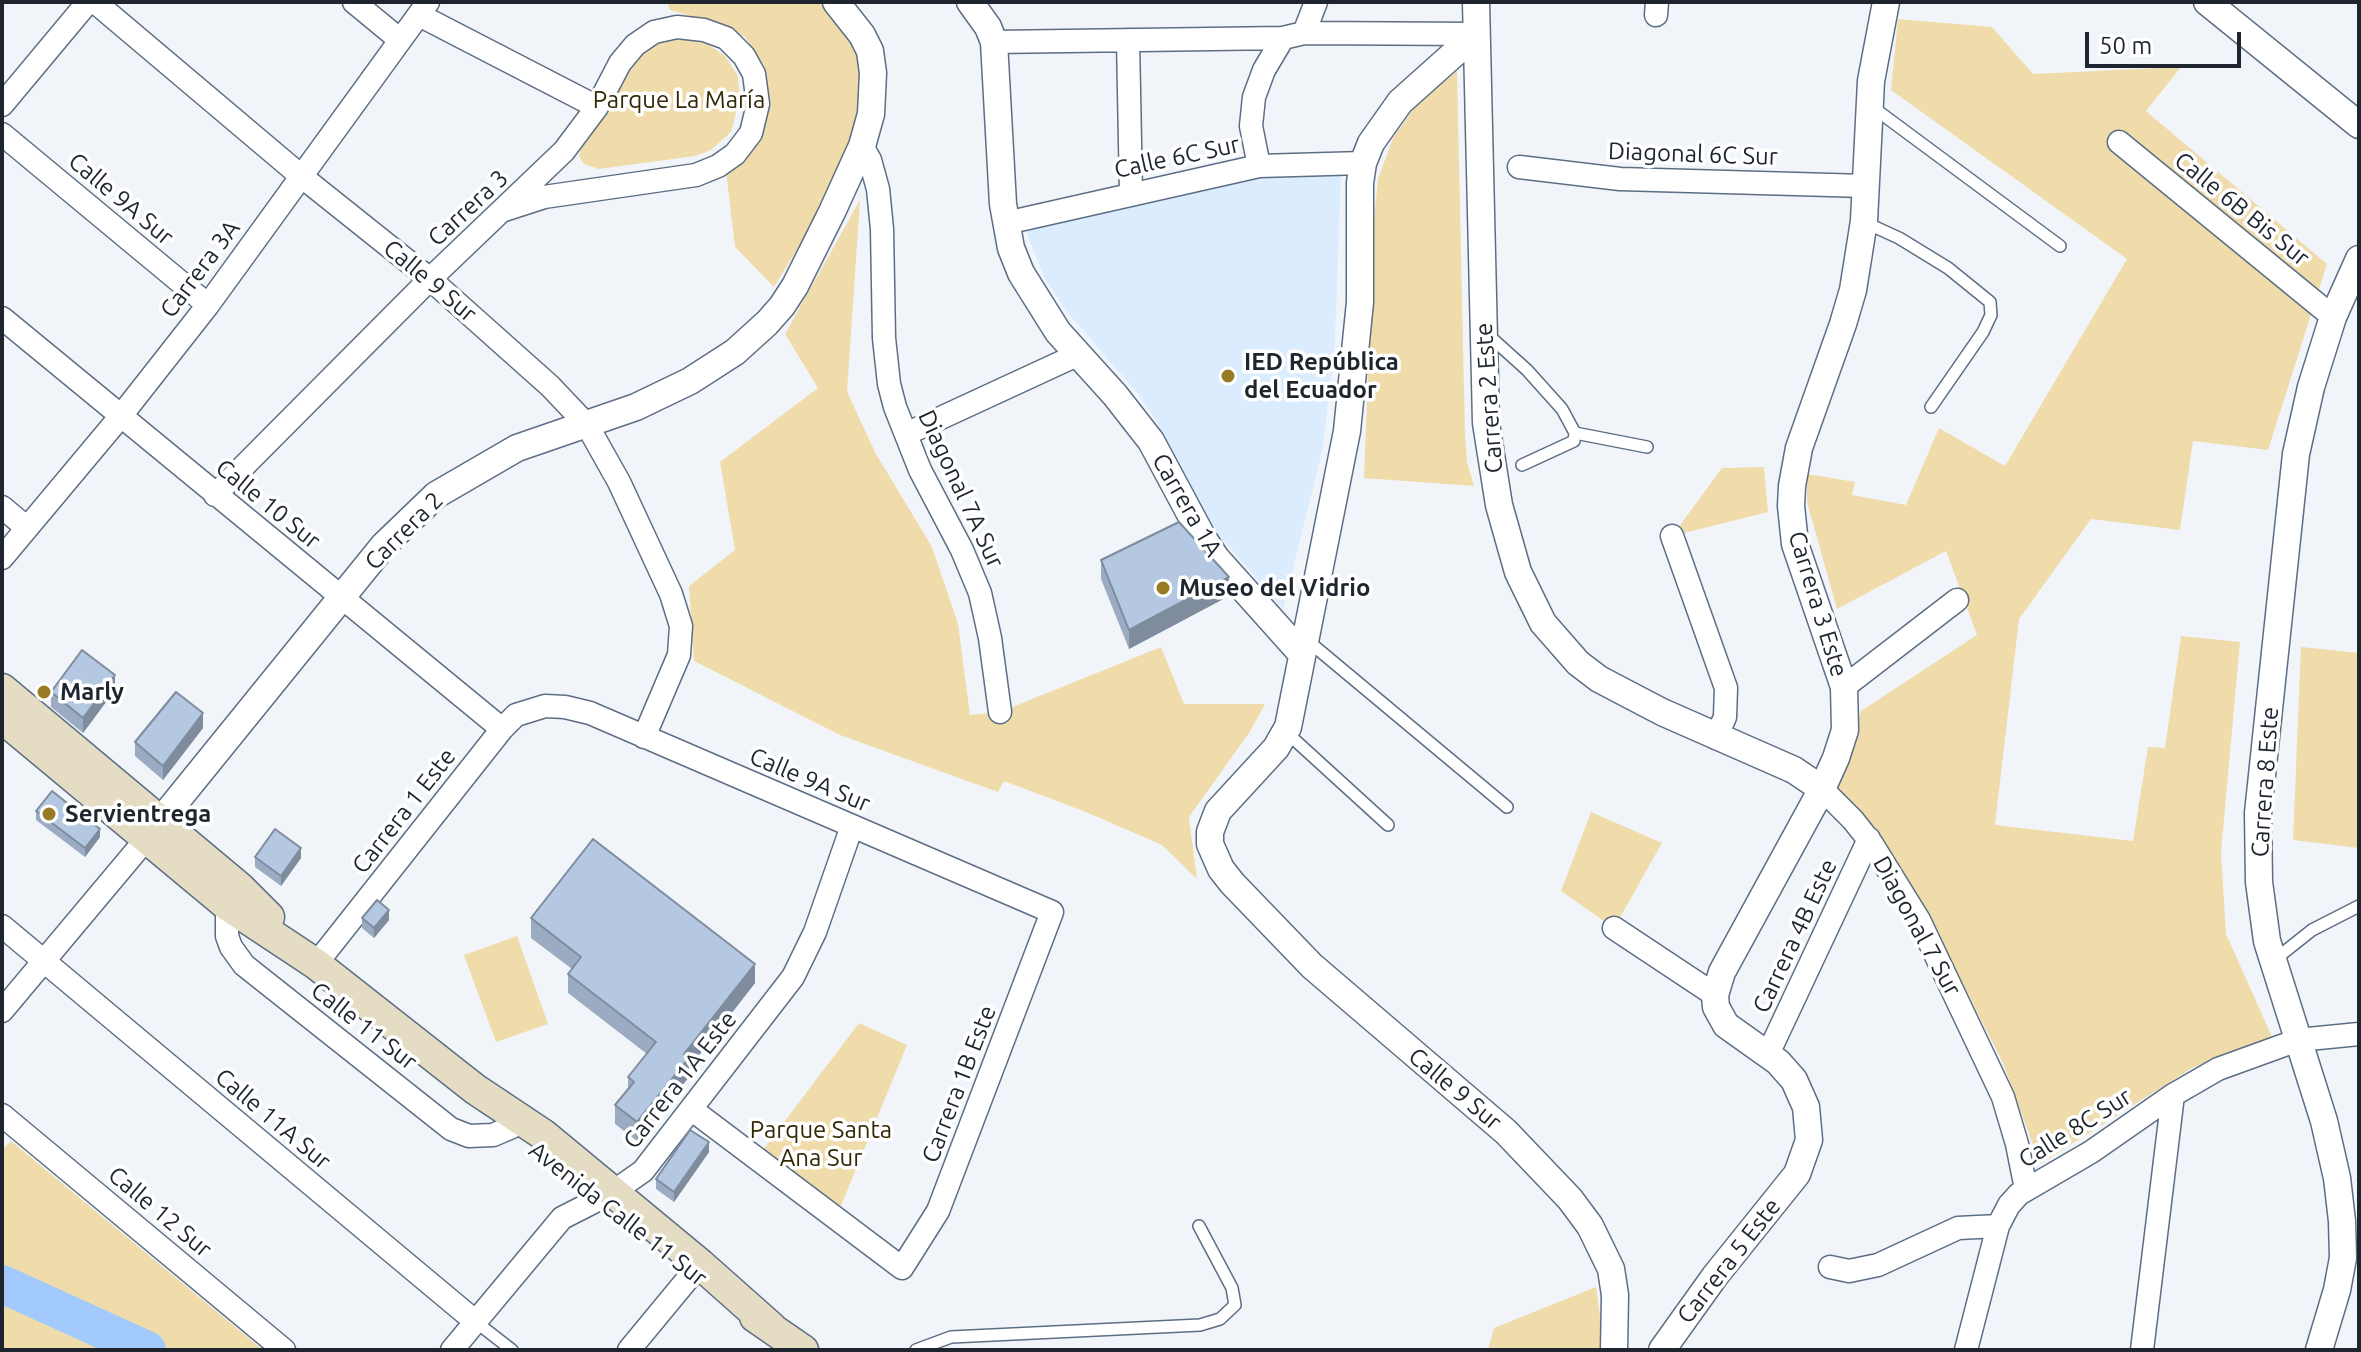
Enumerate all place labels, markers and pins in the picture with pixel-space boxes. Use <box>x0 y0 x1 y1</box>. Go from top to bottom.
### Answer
place label: IED República del Ecuador <box>1244 348 1399 404</box>
marker: IED República del Ecuador <box>1219 367 1237 385</box>
place label: Museo del Vidrio <box>1179 574 1370 602</box>
marker: Museo del Vidrio <box>1154 579 1172 597</box>
place label: Marly <box>60 678 124 706</box>
marker: Marly <box>35 683 53 701</box>
place label: Servientrega <box>65 800 211 828</box>
marker: Servientrega <box>40 805 58 823</box>

